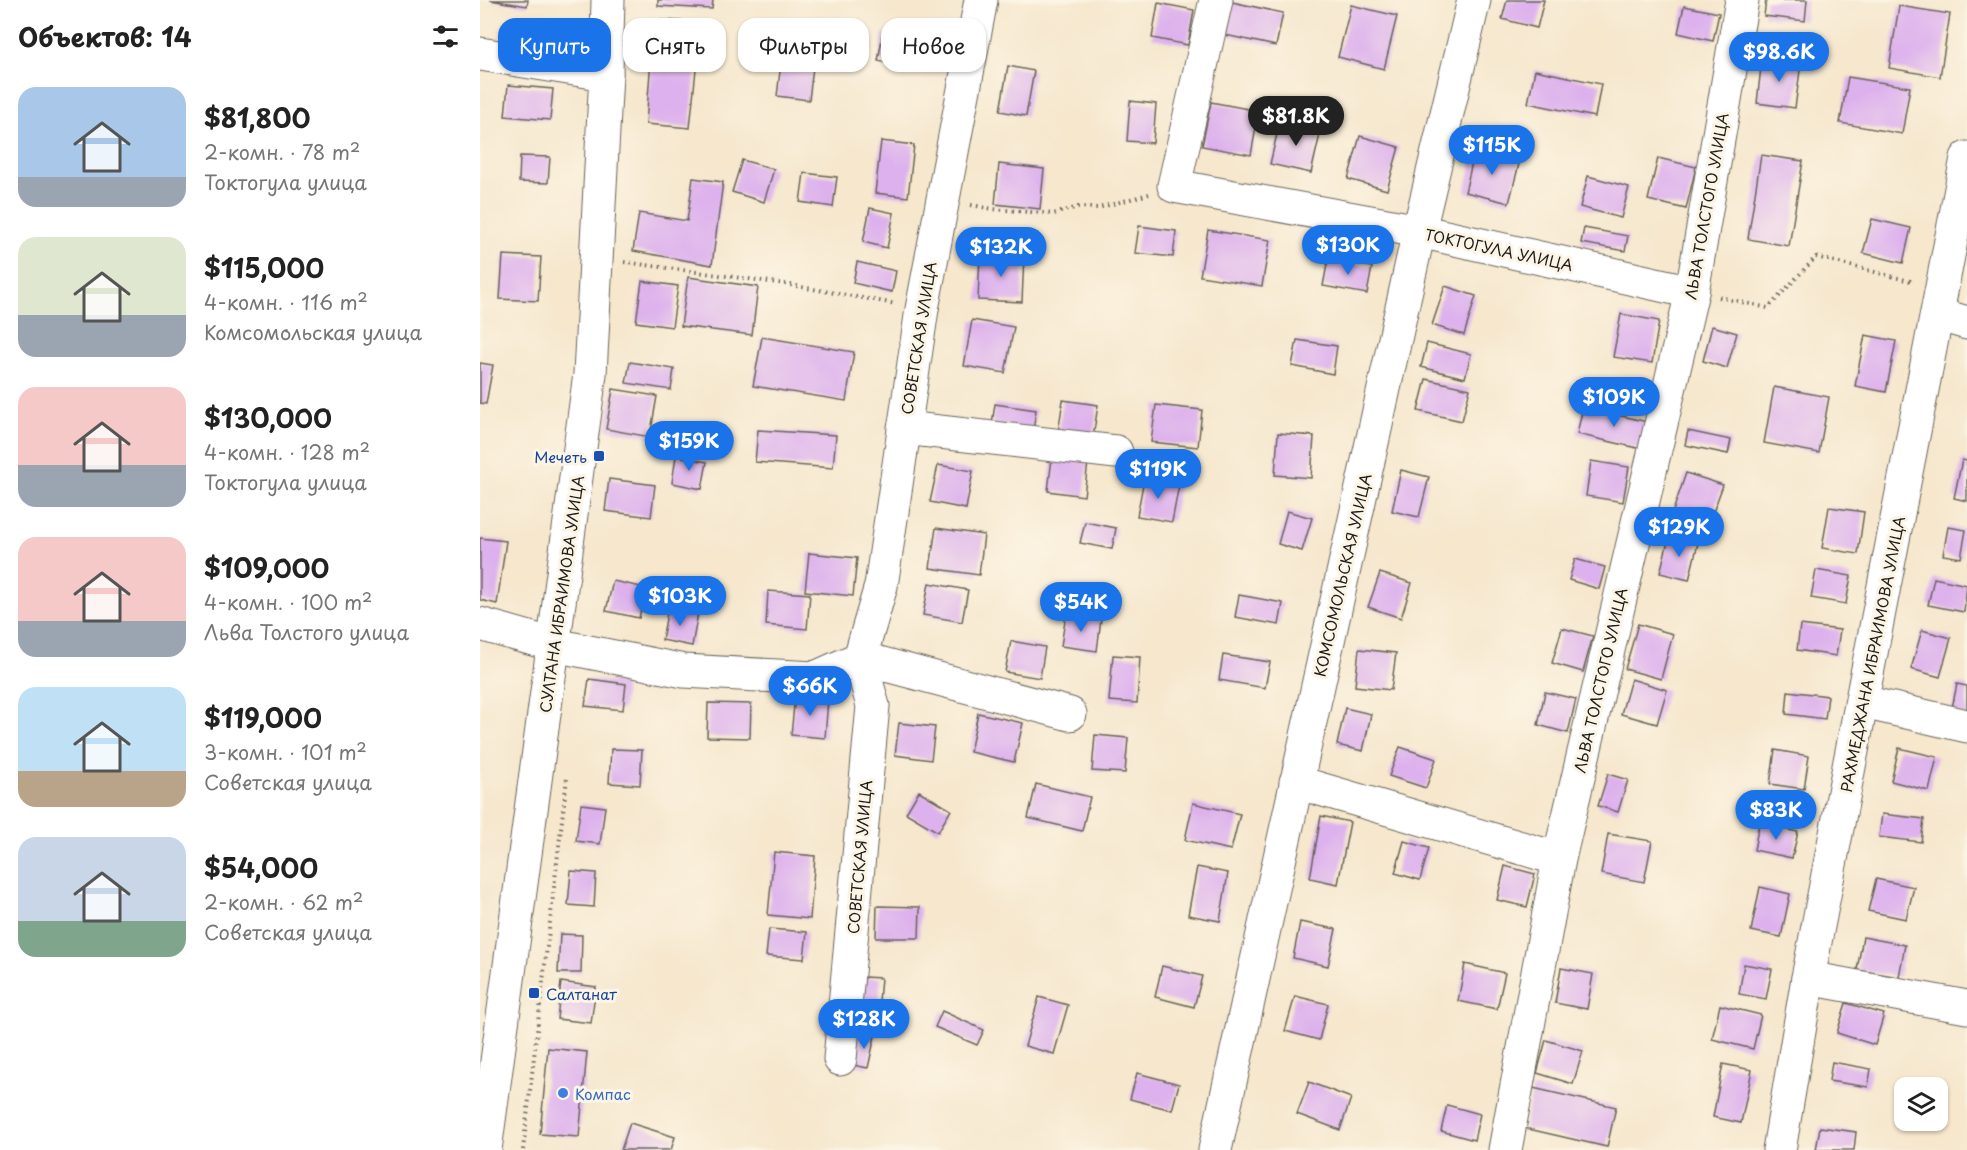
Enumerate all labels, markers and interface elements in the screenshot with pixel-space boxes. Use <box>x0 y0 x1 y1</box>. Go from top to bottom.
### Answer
text: Объектов: 14 <box>18 17 192 56</box>
chip: Купить <box>498 18 611 72</box>
chip: Снять <box>623 18 726 72</box>
chip: Фильтры <box>738 18 869 72</box>
chip: Новое <box>881 18 986 72</box>
icon: filters <box>429 20 462 53</box>
pin: $98.6K <box>1730 32 1828 83</box>
text: $98.6K <box>1743 36 1815 66</box>
pin: $81.8K <box>1247 96 1345 147</box>
text: $81,800 <box>204 98 310 137</box>
text: $81.8K <box>1262 100 1330 130</box>
icon: home <box>66 111 138 183</box>
street label: ЛЬВА ТОЛСТОГО УЛИЦА <box>1678 111 1734 301</box>
pin: $115K <box>1450 125 1534 176</box>
text: $115K <box>1463 129 1521 159</box>
text: 2-комн. · 78 m² <box>204 137 360 167</box>
text: Токтогула улица <box>204 167 367 197</box>
street label: ТОКТОГУЛА УЛИЦА <box>1423 222 1575 276</box>
pin: $130K <box>1306 225 1390 276</box>
pin: $132K <box>959 227 1043 278</box>
text: $130K <box>1316 229 1380 259</box>
text: $132K <box>969 231 1033 261</box>
text: $115,000 <box>204 248 324 287</box>
street label: СОВЕТСКАЯ УЛИЦА <box>895 260 941 416</box>
icon: home <box>66 261 138 333</box>
text: 4-комн. · 116 m² <box>204 287 368 317</box>
text: Комсомольская улица <box>204 317 422 347</box>
pin: $109K <box>1572 377 1656 428</box>
text: $109K <box>1583 381 1645 411</box>
text: $130,000 <box>204 398 332 437</box>
icon: home <box>66 411 138 483</box>
pin: $159K <box>647 421 731 472</box>
text: $159K <box>659 425 719 455</box>
text: 4-комн. · 128 m² <box>204 437 370 467</box>
place label: Мечеть <box>534 445 587 468</box>
marker: Мечеть <box>592 449 606 463</box>
pin: $119K <box>1116 449 1200 500</box>
text: $119K <box>1129 453 1187 483</box>
text: Токтогула улица <box>204 467 367 497</box>
street label: КОМСОМОЛЬСКАЯ УЛИЦА <box>1307 471 1377 679</box>
street label: СУЛТАНА ИБРАИМОВА УЛИЦА <box>533 474 589 714</box>
pin: $129K <box>1637 507 1721 558</box>
text: $129K <box>1648 511 1710 541</box>
street label: РАХМЕДЖАНА ИБРАИМОВА УЛИЦА <box>1834 514 1910 794</box>
text: $109,000 <box>204 548 329 587</box>
icon: home <box>66 561 138 633</box>
pin: $103K <box>638 576 722 627</box>
text: $103K <box>648 580 712 610</box>
pin: $54K <box>1045 582 1117 633</box>
street label: ЛЬВА ТОЛСТОГО УЛИЦА <box>1568 585 1632 775</box>
text: $54K <box>1054 586 1108 616</box>
text: 4-комн. · 100 m² <box>204 587 372 617</box>
text: Льва Толстого улица <box>204 617 409 647</box>
pin: $66K <box>774 666 846 717</box>
text: $66K <box>783 670 837 700</box>
text: $119,000 <box>204 698 322 737</box>
icon: home <box>66 711 138 783</box>
text: 3-комн. · 101 m² <box>204 737 367 767</box>
text: Советская улица <box>204 767 372 797</box>
street label: СОВЕТСКАЯ УЛИЦА <box>841 779 877 935</box>
pin: $83K <box>1740 790 1812 841</box>
text: $83K <box>1749 794 1803 824</box>
text: $54,000 <box>204 848 318 887</box>
icon: home <box>66 861 138 933</box>
text: 2-комн. · 62 m² <box>204 887 363 917</box>
text: Советская улица <box>204 917 372 947</box>
place label: Салтанат <box>546 982 617 1005</box>
marker: Салтанат <box>527 986 541 1000</box>
pin: $128K <box>822 999 906 1050</box>
text: $128K <box>832 1003 896 1033</box>
map controls <box>1894 1077 1948 1131</box>
button: layers <box>1894 1077 1948 1131</box>
place label: Компас <box>575 1082 631 1105</box>
marker: Компас <box>556 1086 570 1100</box>

